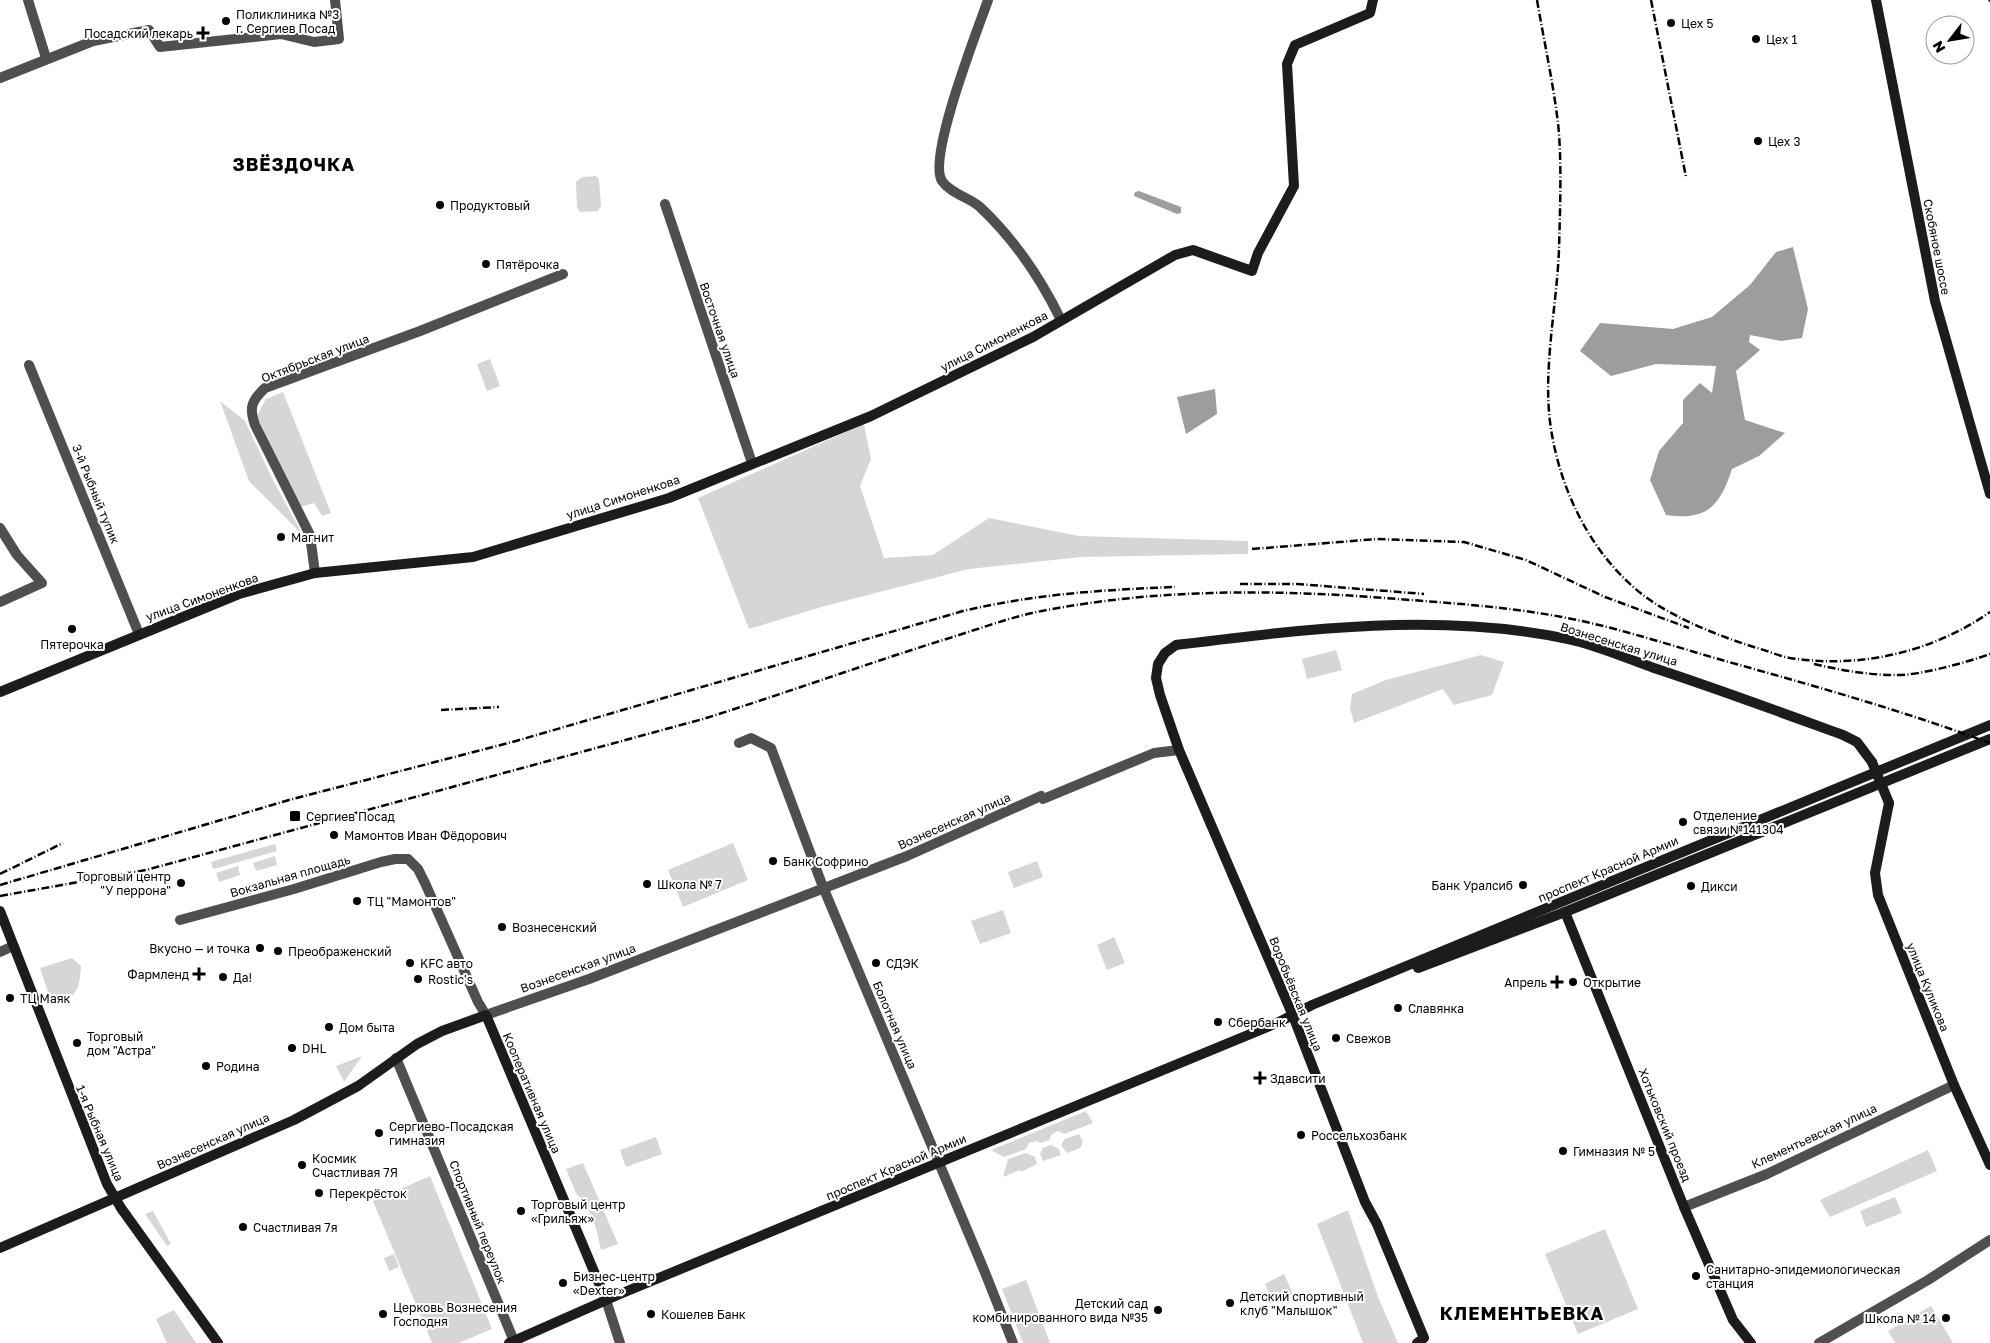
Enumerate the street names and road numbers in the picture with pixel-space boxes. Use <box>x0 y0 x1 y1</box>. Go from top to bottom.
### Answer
street label: Скобяное шоссе <box>1920 198 1954 296</box>
street label: Восточная улица <box>697 280 743 380</box>
street label: улица Симоненкова <box>938 307 1050 375</box>
street label: Октябрьская улица <box>259 330 371 386</box>
street label: 3-й Рыбный тупик <box>69 442 123 546</box>
street label: улица Симоненкова <box>564 472 682 522</box>
street label: улица Симоненкова <box>144 570 260 624</box>
street label: Вознесенская улица <box>1559 619 1679 669</box>
street label: Вознесенская улица <box>895 789 1013 853</box>
street label: проспект Красной Армии <box>1536 833 1680 905</box>
street label: Вокзальная площадь <box>228 852 352 900</box>
street label: Воробьёвская улица <box>1266 935 1326 1053</box>
street label: Вознесенская улица <box>518 940 638 996</box>
street label: улица Куликова <box>1903 940 1953 1034</box>
street label: Болотная улица <box>870 979 920 1071</box>
street label: Кооперативная улица <box>500 1030 564 1156</box>
street label: Хотьковский проезд <box>1635 1066 1695 1184</box>
street label: 1-я Рыбная улица <box>73 1083 127 1183</box>
street label: Клементьевская улица <box>1749 1100 1879 1172</box>
street label: Вознесенская улица <box>154 1109 272 1173</box>
street label: проспект Красной Армии <box>824 1131 968 1203</box>
street label: Спортивный переулок <box>446 1158 510 1286</box>

